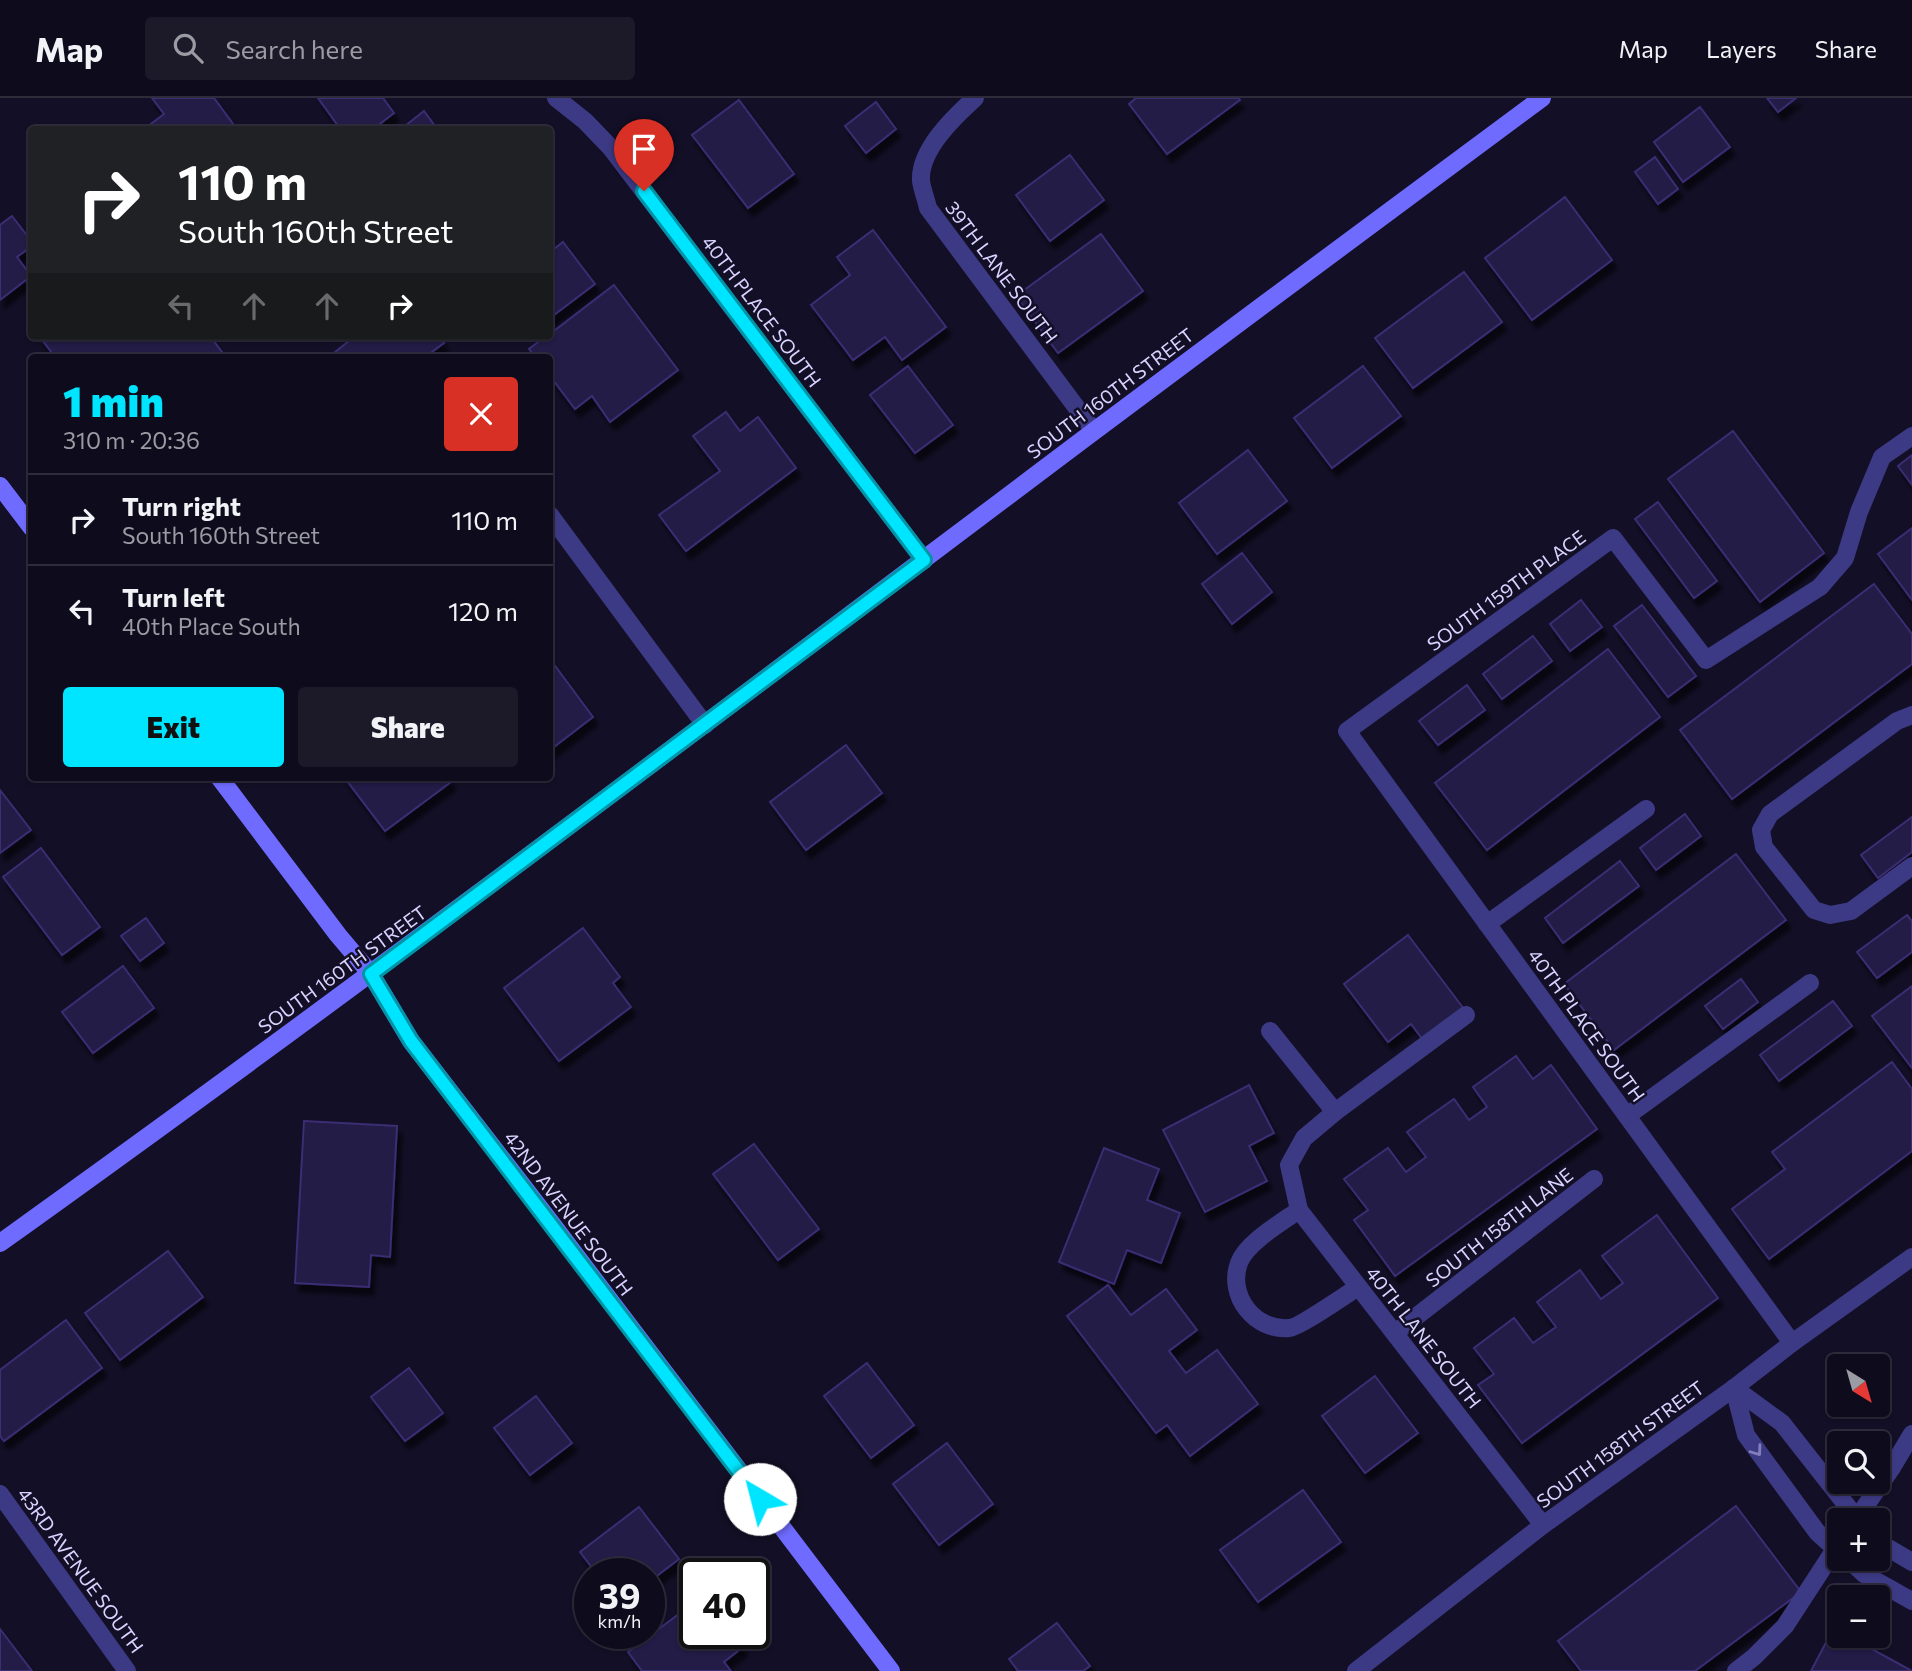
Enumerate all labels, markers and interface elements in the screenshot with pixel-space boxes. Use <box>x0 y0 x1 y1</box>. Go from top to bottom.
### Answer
search box <box>145 17 635 80</box>
text: Map <box>35 28 103 69</box>
icon: search <box>169 29 207 67</box>
text: Search here <box>225 33 363 64</box>
text: Map <box>1619 34 1668 63</box>
text: Layers <box>1706 34 1777 63</box>
text: Share <box>1815 34 1877 63</box>
pin <box>614 119 674 191</box>
icon: arrive <box>625 130 663 168</box>
text: 110 m <box>178 150 307 210</box>
icon: right <box>63 154 154 245</box>
street label: 39TH LANE SOUTH <box>941 196 1063 348</box>
text: South 160th Street <box>178 210 453 250</box>
street label: 40TH PLACE SOUTH <box>698 231 826 391</box>
icon: left <box>162 287 200 325</box>
icon: ahead <box>235 287 273 325</box>
icon: ahead <box>308 287 346 325</box>
icon: right <box>381 287 419 325</box>
street label: SOUTH 160TH STREET <box>1022 323 1198 463</box>
text: 1 min <box>63 374 164 426</box>
button: close <box>444 377 518 451</box>
text: 310 m · 20:36 <box>63 426 200 454</box>
text: Turn right <box>122 490 241 521</box>
icon: right <box>63 501 101 539</box>
text: 110 m <box>451 504 518 535</box>
text: South 160th Street <box>122 521 320 549</box>
street label: SOUTH 159TH PLACE <box>1422 525 1590 655</box>
text: Turn left <box>122 581 225 612</box>
icon: left <box>63 592 101 630</box>
text: 120 m <box>448 595 518 626</box>
text: 40th Place South <box>122 612 301 640</box>
button: Exit <box>63 687 284 767</box>
button: Share <box>298 687 518 767</box>
street label: SOUTH 160TH STREET <box>253 900 431 1038</box>
street label: 40TH PLACE SOUTH <box>1524 944 1650 1106</box>
street label: 42ND AVENUE SOUTH <box>500 1126 638 1300</box>
street label: SOUTH 158TH LANE <box>1421 1162 1577 1292</box>
street label: 40TH LANE SOUTH <box>1362 1262 1486 1412</box>
north arrow <box>1827 1354 1890 1418</box>
map controls <box>1827 1354 1890 1648</box>
street label: SOUTH 158TH STREET <box>1532 1376 1708 1512</box>
button: search <box>1827 1431 1890 1494</box>
one-way arrow <box>1749 1443 1762 1456</box>
position arrow <box>723 1462 797 1536</box>
street label: 43RD AVENUE SOUTH <box>13 1483 149 1657</box>
button: + <box>1827 1508 1890 1571</box>
speed limit sign: 40 <box>679 1558 770 1649</box>
text: 39 <box>599 1573 640 1616</box>
button: − <box>1827 1585 1890 1648</box>
text: km/h <box>598 1610 641 1632</box>

